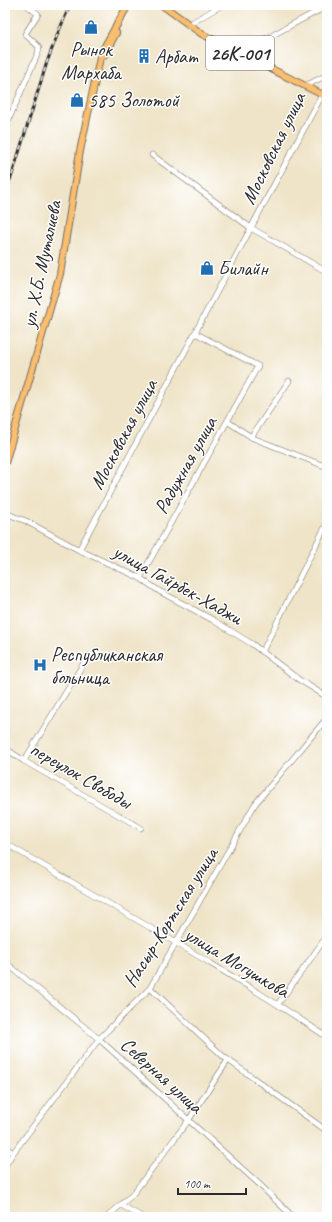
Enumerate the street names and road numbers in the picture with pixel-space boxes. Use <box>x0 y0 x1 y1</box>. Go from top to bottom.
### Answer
road number: 26К-001 <box>206 36 274 70</box>
street label: Московская улица <box>236 87 312 208</box>
street label: ул. Х.Б. Муталиева <box>16 197 68 331</box>
street label: Московская улица <box>84 374 163 494</box>
street label: Радужная улица <box>149 411 223 518</box>
street label: улица Гайрбек-Хаджи <box>108 538 248 631</box>
street label: переулок Свободы <box>25 736 137 815</box>
street label: Насыр-Кортская улица <box>117 841 224 992</box>
street label: улица Могушкова <box>179 921 295 1004</box>
street label: Северная улица <box>115 1032 209 1120</box>

